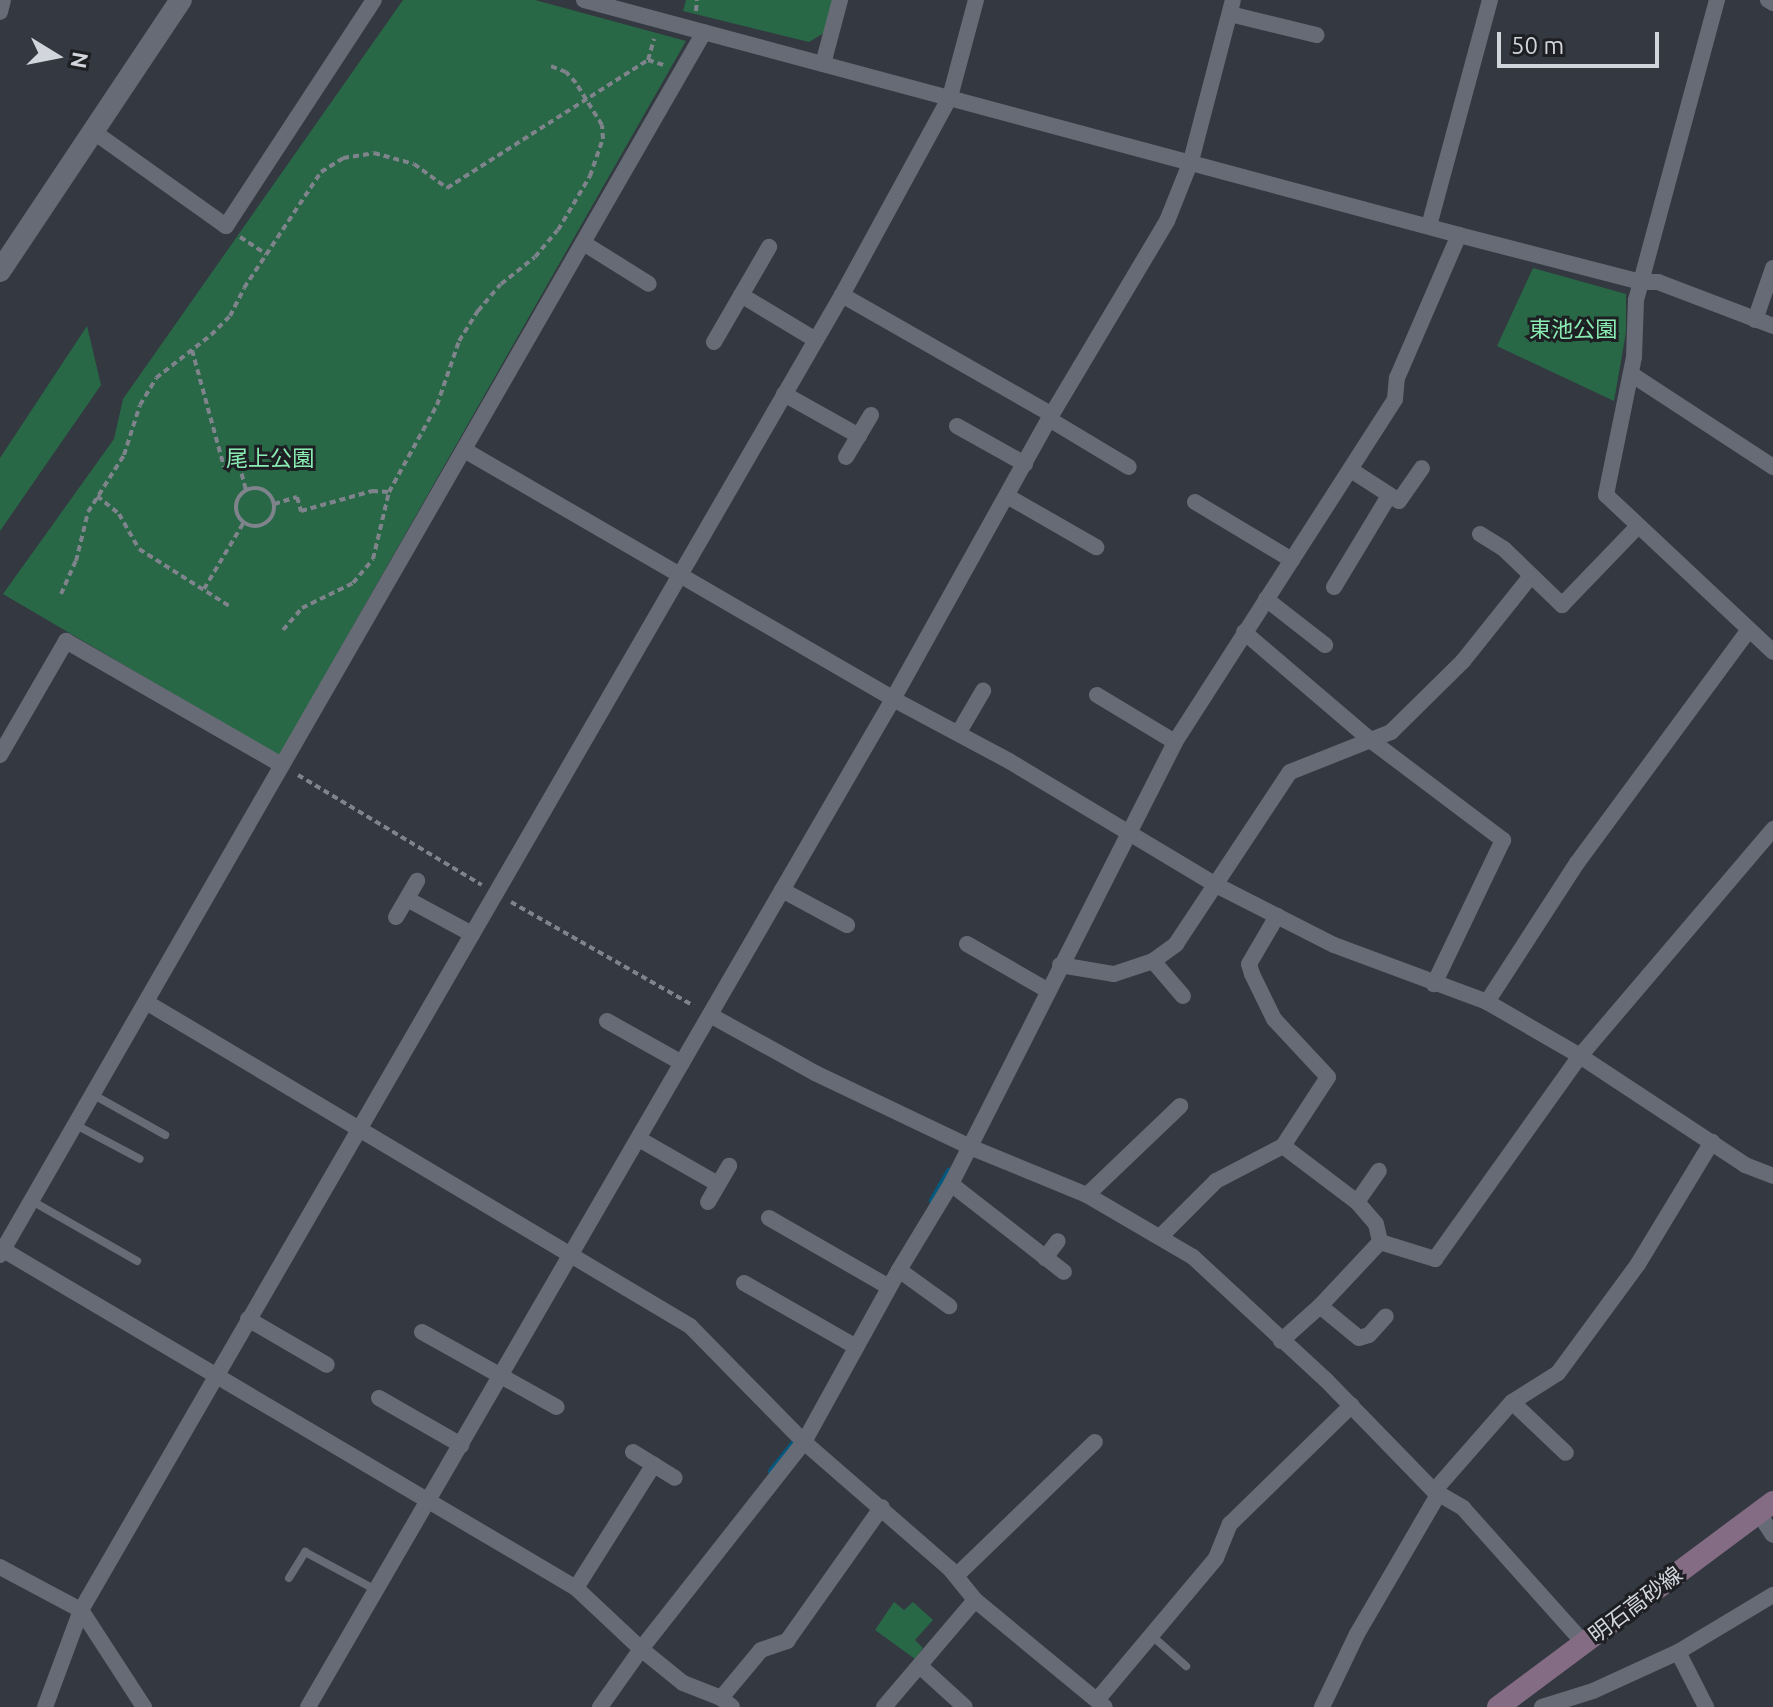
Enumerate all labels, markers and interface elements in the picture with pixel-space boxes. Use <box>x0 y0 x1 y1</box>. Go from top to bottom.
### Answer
north arrow <box>16 16 96 96</box>
scale bar <box>1501 16 1663 66</box>
text: 50 m <box>1511 32 1564 59</box>
text: N <box>66 50 94 71</box>
park label: 東池公園 <box>1529 316 1617 342</box>
park label: 尾上公園 <box>226 445 314 471</box>
street label: 明石高砂線 <box>1583 1560 1687 1648</box>

